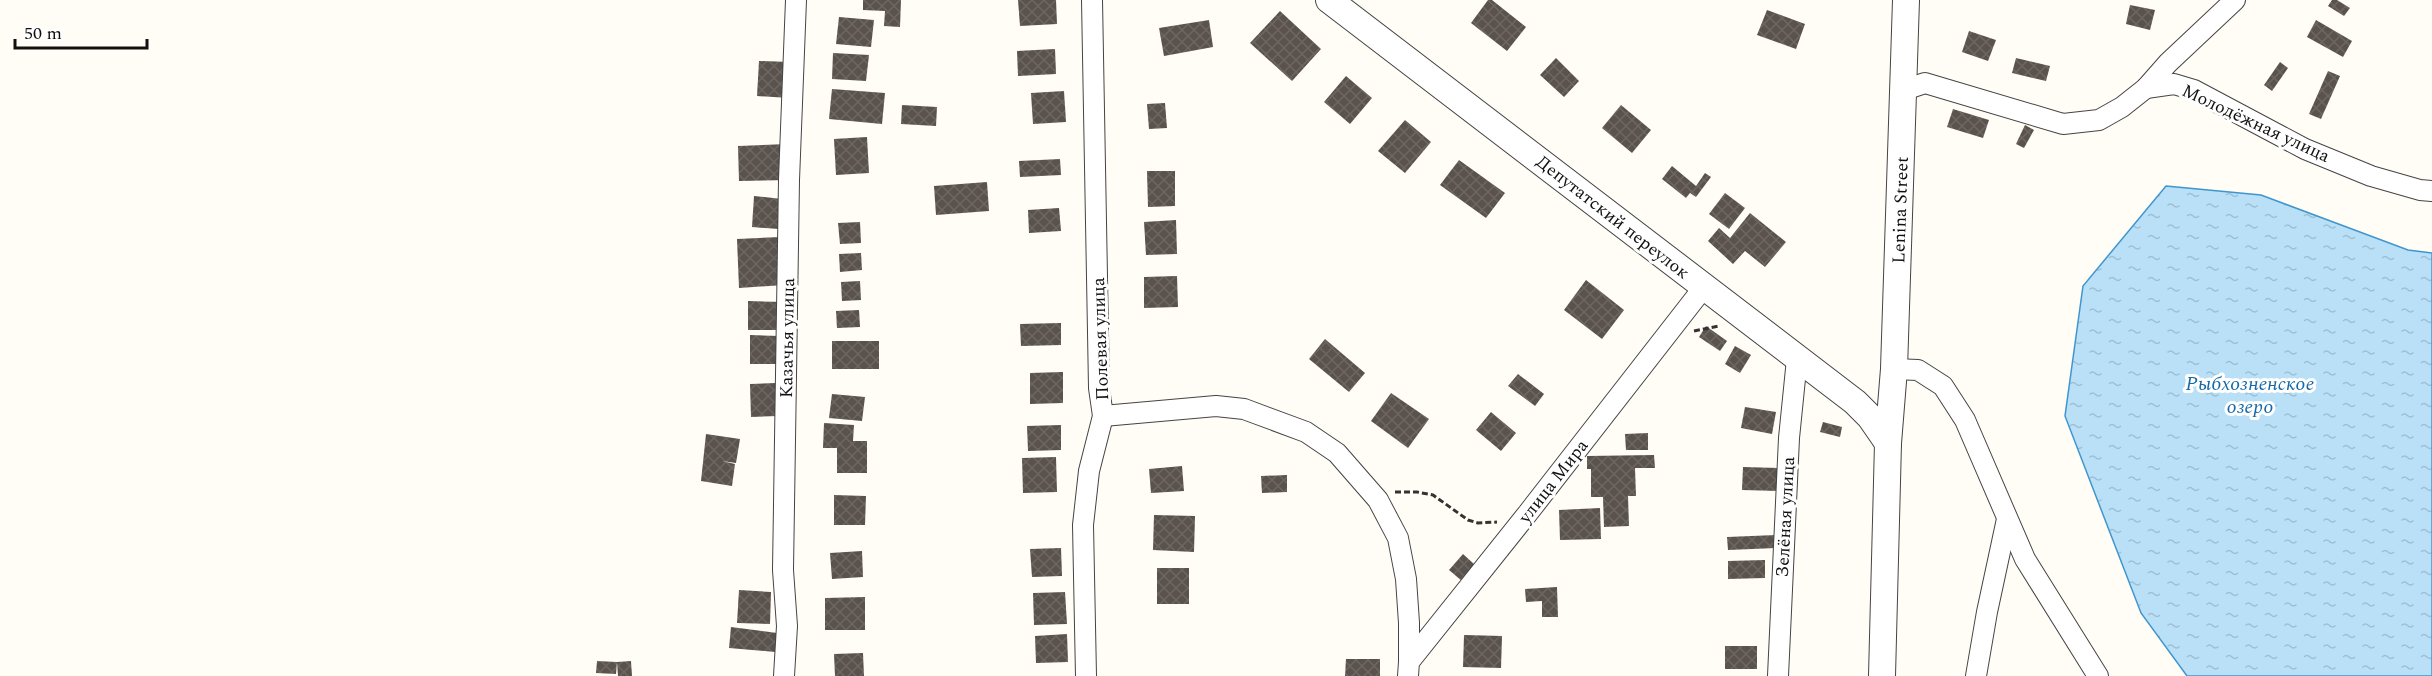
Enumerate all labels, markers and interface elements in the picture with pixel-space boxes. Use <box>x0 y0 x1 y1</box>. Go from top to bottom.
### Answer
scale bar <box>15 12 147 50</box>
text: 50 m <box>24 20 62 47</box>
street label: Молодёжная улица <box>2177 77 2334 170</box>
street label: Депутатский переулок <box>1530 149 1695 286</box>
street label: Lenina Street <box>1885 156 1916 264</box>
street label: Полевая улица <box>1085 277 1116 401</box>
street label: Казачья улица <box>773 278 802 398</box>
water label: Рыбхозненское озеро <box>2186 369 2315 422</box>
street label: улица Мира <box>1511 433 1595 530</box>
street label: Зелёная улица <box>1769 456 1802 578</box>

